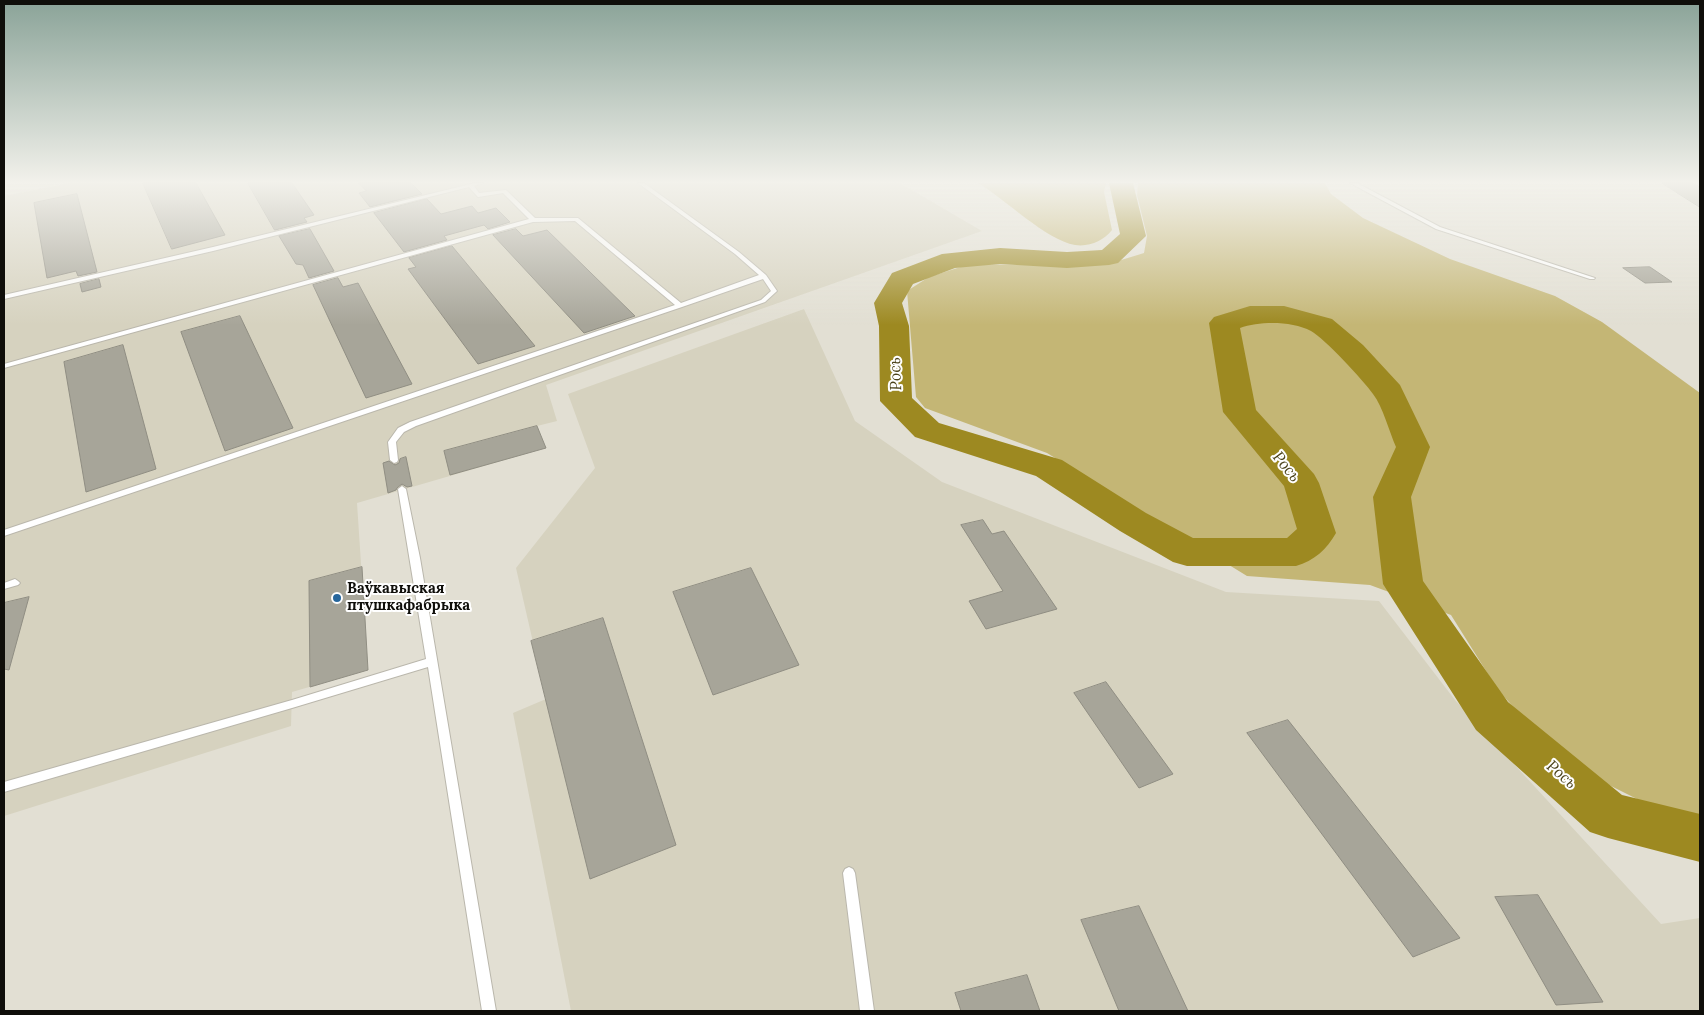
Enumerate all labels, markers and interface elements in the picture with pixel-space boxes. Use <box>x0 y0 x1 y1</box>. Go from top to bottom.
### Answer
water label: Рось <box>886 357 906 391</box>
water label: Рось <box>1268 448 1304 486</box>
place label: Ваўкавыская птушкафабрыка <box>347 580 470 615</box>
marker: Ваўкавыская птушкафабрыка <box>331 592 343 604</box>
water label: Рось <box>1542 757 1580 793</box>

